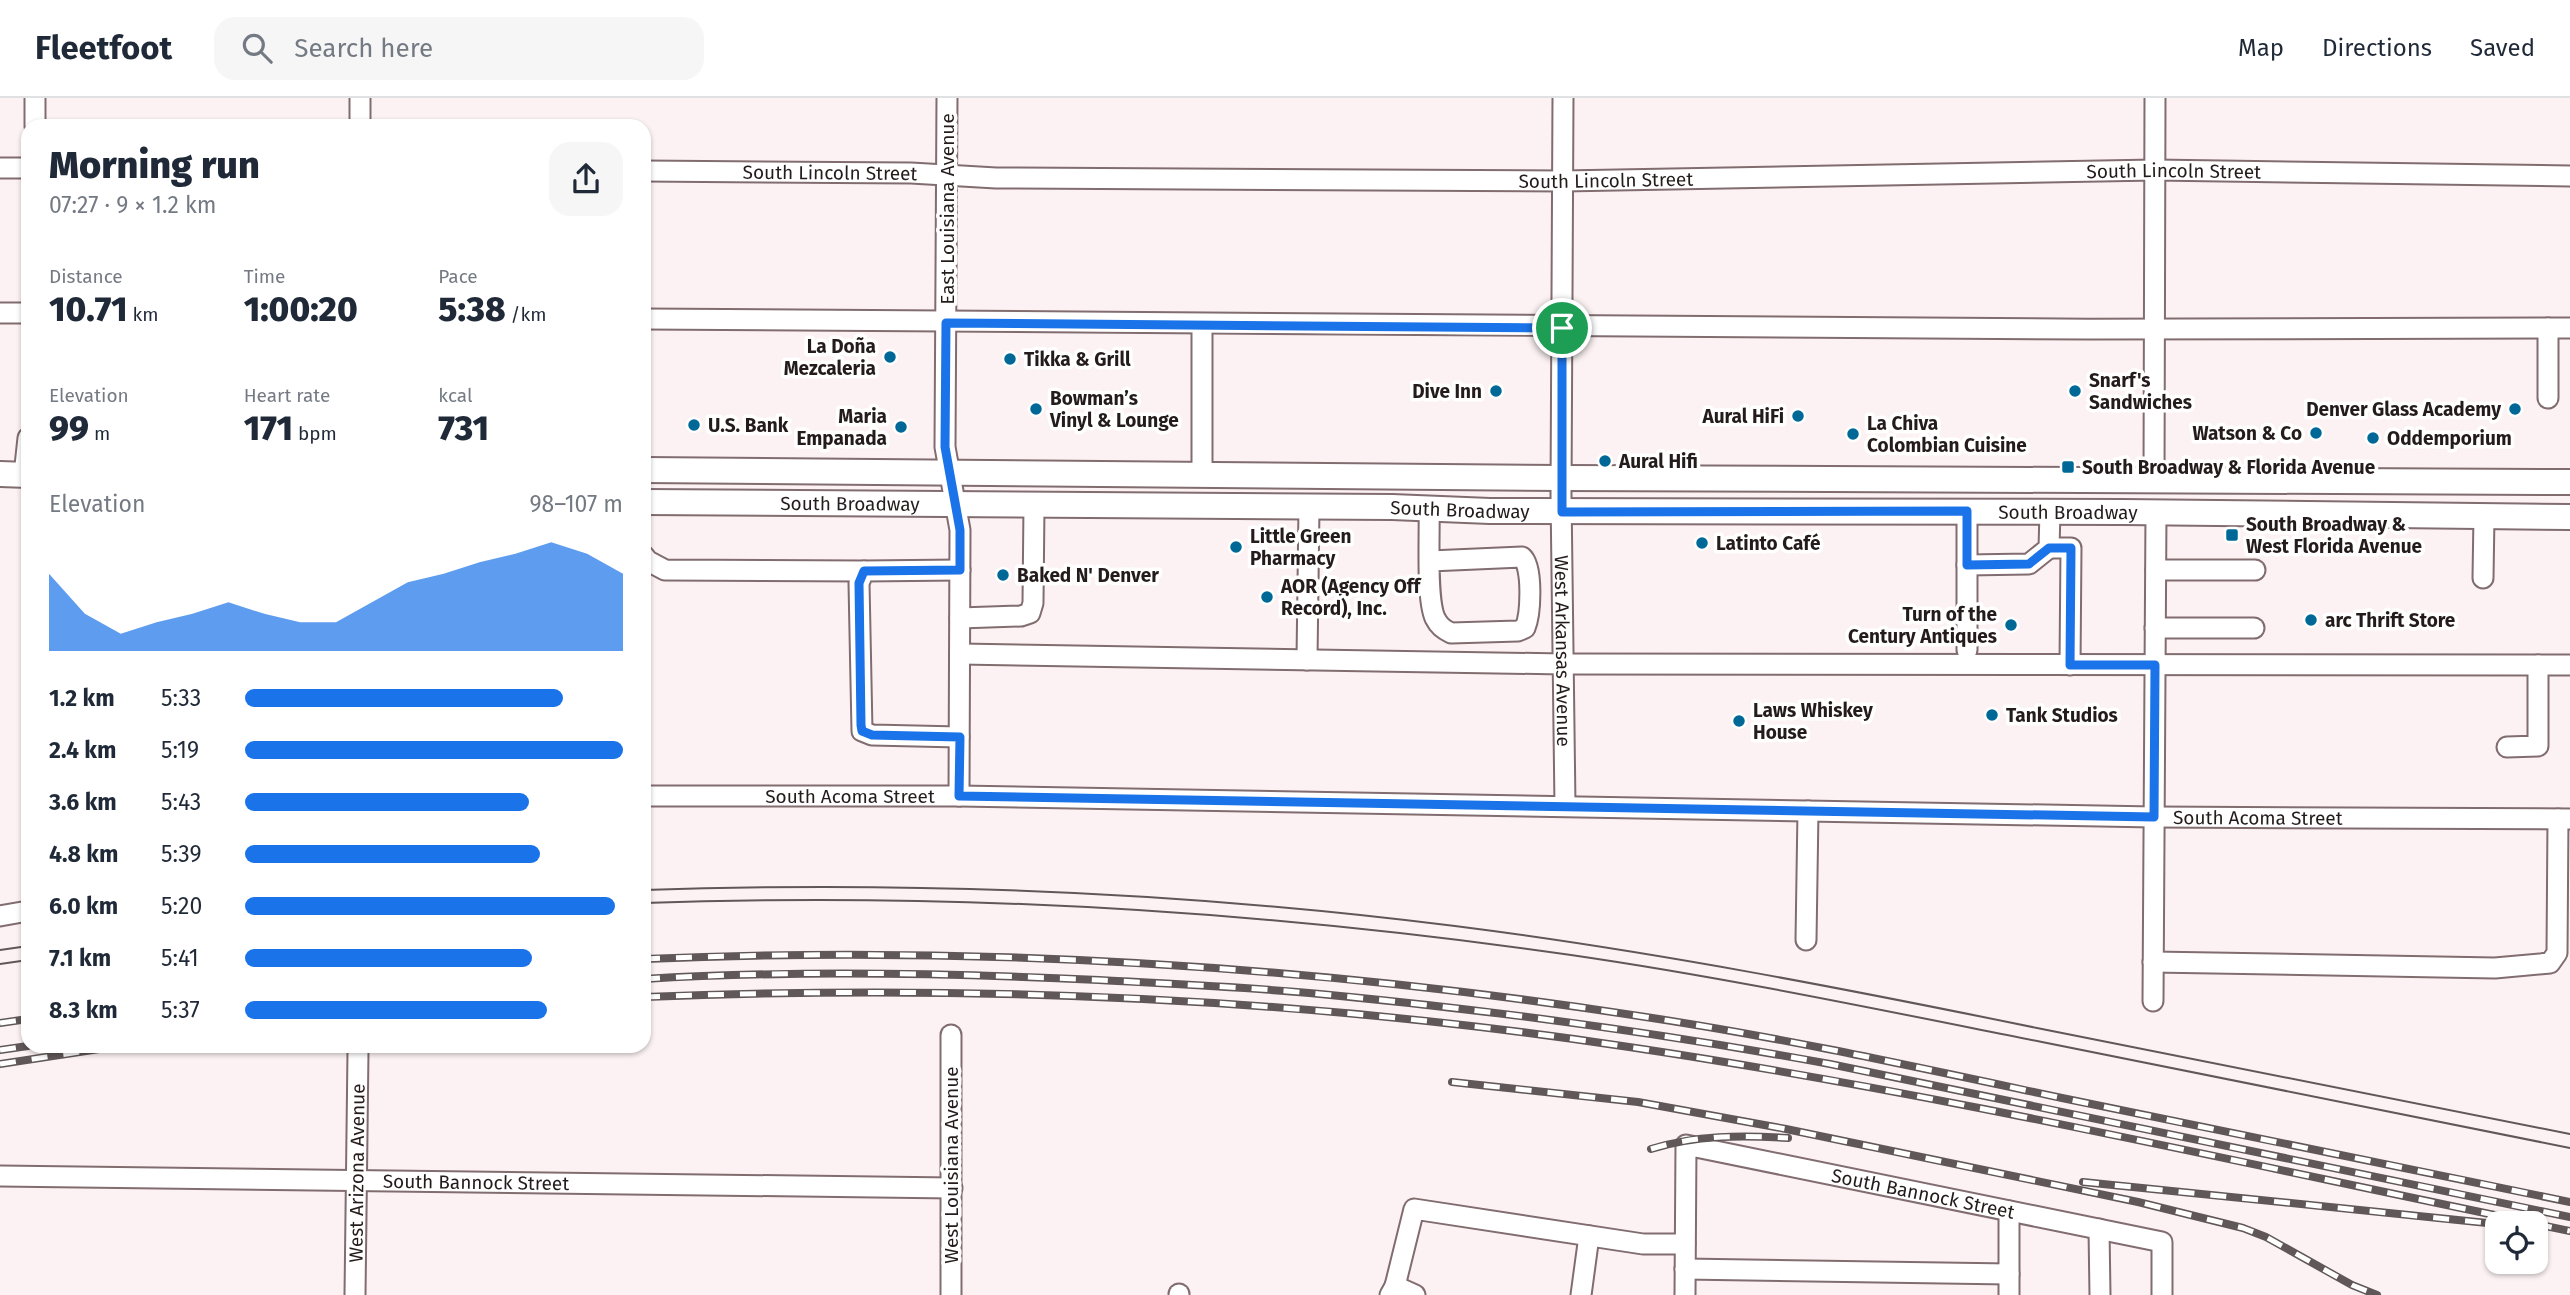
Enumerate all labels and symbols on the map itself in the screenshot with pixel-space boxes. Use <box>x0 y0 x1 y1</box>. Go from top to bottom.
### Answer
street label: East Louisiana Avenue <box>936 113 959 305</box>
street label: South Lincoln Street <box>2086 159 2261 184</box>
street label: South Lincoln Street <box>743 161 918 185</box>
street label: South Lincoln Street <box>1518 168 1694 193</box>
pin <box>1532 298 1592 358</box>
place label: La Doña Mezcaleria <box>784 335 876 380</box>
place label: Tikka & Grill <box>1024 348 1131 371</box>
marker: La Doña Mezcaleria <box>882 349 898 365</box>
marker: Tikka & Grill <box>1002 351 1018 367</box>
place label: Snarf's Sandwiches <box>2089 369 2192 414</box>
place label: Dive Inn <box>1412 380 1482 403</box>
marker: Dive Inn <box>1488 383 1504 399</box>
marker: Snarf's Sandwiches <box>2067 383 2083 399</box>
place label: Bowman’s Vinyl & Lounge <box>1049 387 1179 432</box>
place label: Denver Glass Academy <box>2306 398 2501 421</box>
marker: Bowman’s Vinyl & Lounge <box>1028 401 1044 417</box>
marker: Denver Glass Academy <box>2507 401 2523 417</box>
place label: Maria Empanada <box>796 405 887 450</box>
place label: Aural HiFi <box>1702 405 1784 428</box>
marker: Aural HiFi <box>1790 408 1806 424</box>
place label: La Chiva Colombian Cuisine <box>1867 412 2027 457</box>
place label: U.S. Bank <box>708 414 789 437</box>
marker: U.S. Bank <box>686 417 702 433</box>
marker: Maria Empanada <box>893 419 909 435</box>
place label: Watson & Co <box>2192 422 2302 445</box>
marker: Watson & Co <box>2308 425 2324 441</box>
marker: La Chiva Colombian Cuisine <box>1845 426 1861 442</box>
place label: Oddemporium <box>2387 427 2512 450</box>
marker: Oddemporium <box>2365 430 2381 446</box>
place label: Aural Hifi <box>1618 450 1698 473</box>
marker: Aural Hifi <box>1597 453 1613 469</box>
place label: South Broadway & Florida Avenue <box>2082 456 2375 479</box>
marker: South Broadway & Florida Avenue <box>2060 459 2076 475</box>
street label: South Broadway <box>780 492 920 516</box>
street label: South Broadway <box>1390 496 1530 523</box>
street label: South Broadway <box>1998 501 2138 524</box>
place label: South Broadway & West Florida Avenue <box>2246 513 2422 558</box>
place label: Little Green Pharmacy <box>1250 525 1351 570</box>
marker: South Broadway & West Florida Avenue <box>2224 527 2240 543</box>
place label: Latinto Café <box>1716 532 1820 555</box>
marker: Latinto Café <box>1694 535 1710 551</box>
marker: Little Green Pharmacy <box>1228 539 1244 555</box>
street label: West Arkansas Avenue <box>1550 555 1575 747</box>
place label: Baked N' Denver <box>1017 564 1159 587</box>
marker: Baked N' Denver <box>995 567 1011 583</box>
place label: AOR (Agency Off Record), Inc. <box>1280 575 1423 620</box>
marker: AOR (Agency Off Record), Inc. <box>1259 589 1275 605</box>
place label: Turn of the Century Antiques <box>1848 603 1997 648</box>
place label: arc Thrift Store <box>2325 609 2455 632</box>
marker: arc Thrift Store <box>2303 612 2319 628</box>
marker: Turn of the Century Antiques <box>2003 617 2019 633</box>
place label: Laws Whiskey House <box>1753 699 1873 744</box>
place label: Tank Studios <box>2006 704 2118 727</box>
marker: Tank Studios <box>1984 707 2000 723</box>
marker: Laws Whiskey House <box>1731 713 1747 729</box>
street label: South Acoma Street <box>765 785 935 808</box>
street label: South Acoma Street <box>2173 806 2343 830</box>
street label: West Louisiana Avenue <box>940 1066 963 1264</box>
street label: West Arizona Avenue <box>344 1083 370 1263</box>
street label: South Bannock Street <box>1829 1164 2017 1224</box>
street label: South Bannock Street <box>383 1170 569 1195</box>

